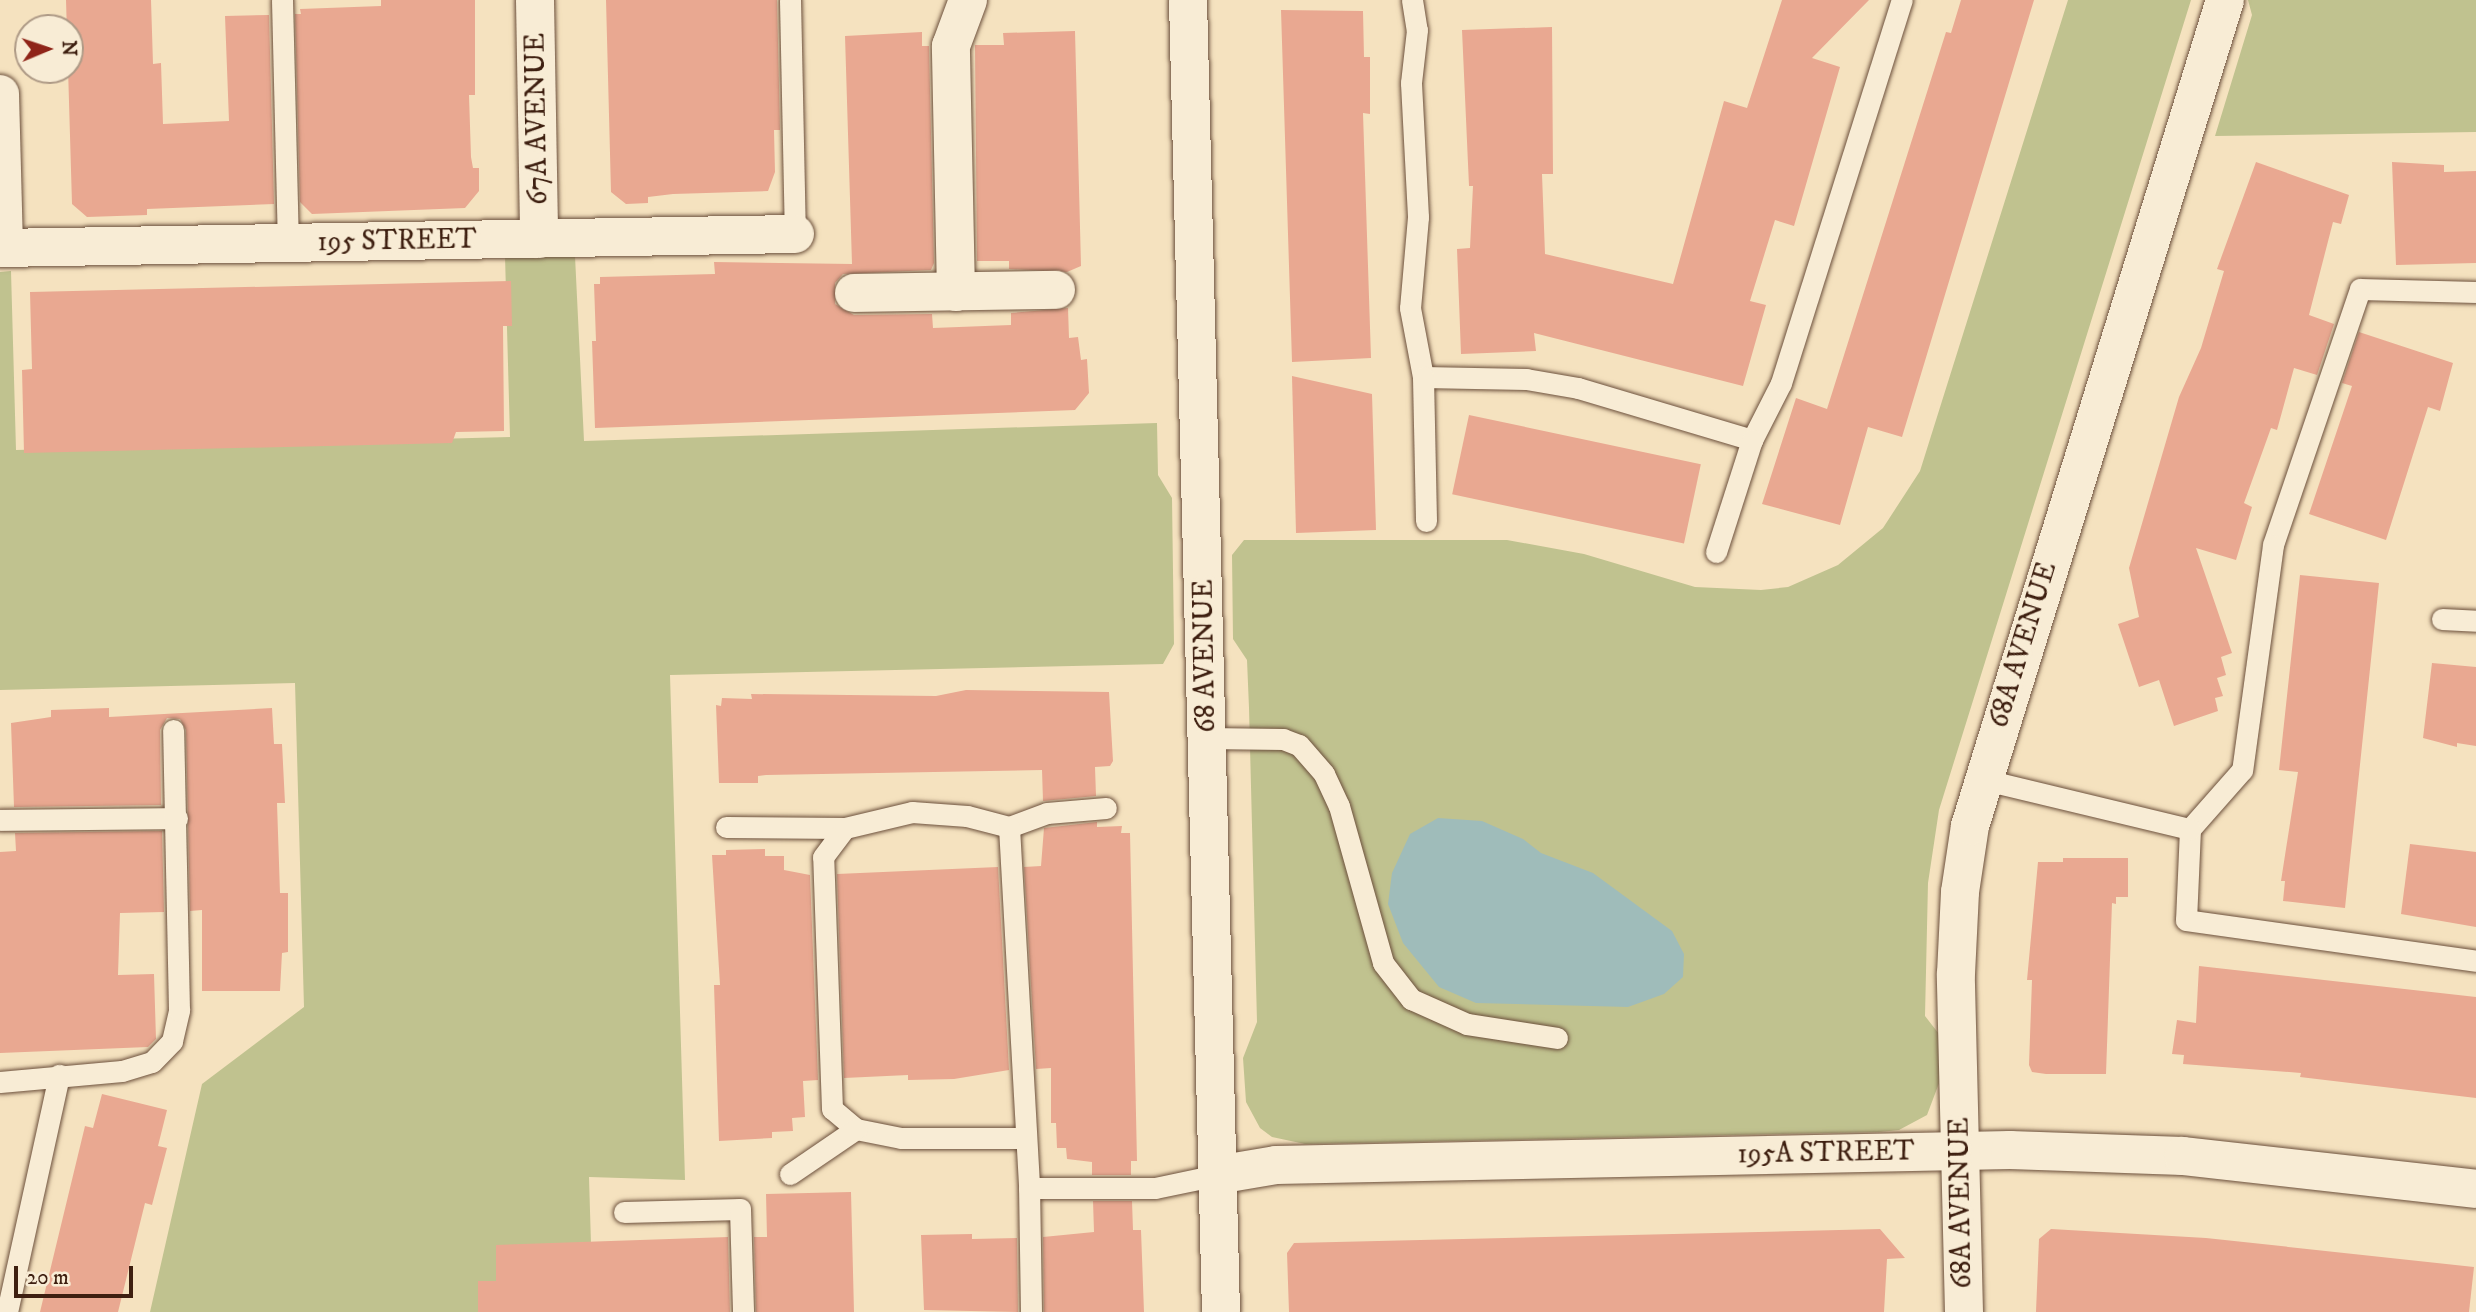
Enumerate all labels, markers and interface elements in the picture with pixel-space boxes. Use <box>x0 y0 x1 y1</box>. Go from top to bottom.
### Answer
north arrow <box>14 14 84 84</box>
street label: 67A AVENUE <box>519 33 555 205</box>
text: N <box>57 40 80 57</box>
street label: 195 STREET <box>317 223 477 259</box>
street label: 68A AVENUE <box>1982 558 2064 732</box>
street label: 68 AVENUE <box>1187 579 1223 733</box>
street label: 68A AVENUE <box>1943 1117 1979 1289</box>
street label: 195A STREET <box>1737 1135 1915 1171</box>
scale bar <box>18 1252 136 1296</box>
text: 20 m <box>27 1265 69 1291</box>

